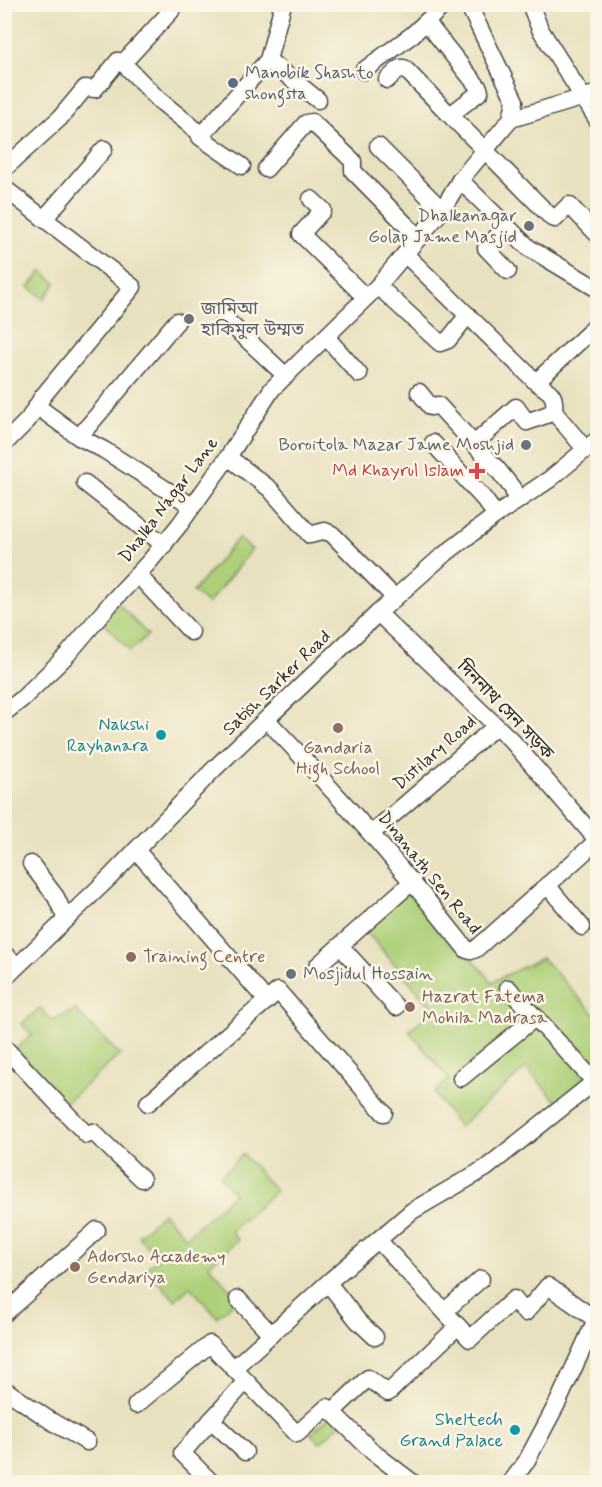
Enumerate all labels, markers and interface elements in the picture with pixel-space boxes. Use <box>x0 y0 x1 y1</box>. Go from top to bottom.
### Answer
place label: Manobik Shashto shongsta <box>245 61 374 108</box>
marker: Manobik Shashto shongsta <box>226 76 240 90</box>
place label: Dhalkanagar Golap Jame Masjid <box>368 204 517 249</box>
marker: Dhalkanagar Golap Jame Masjid <box>522 219 536 233</box>
place label: জামিআ হাকিমুল উম্মত <box>200 297 304 342</box>
marker: জামিআ হাকিমুল উম্মত <box>182 312 196 326</box>
street label: Dhalka Nagar Lane <box>114 432 225 568</box>
place label: Boroitola Mazar Jame Moshjid <box>278 433 514 457</box>
marker: Boroitola Mazar Jame Moshjid <box>519 438 533 452</box>
place label: Md Khayrul Islam <box>332 459 464 483</box>
marker: Md Khayrul Islam <box>468 462 486 480</box>
street label: Satish Sarker Road <box>218 625 336 741</box>
street label: দিননাথ সেন সড়ক <box>451 654 559 765</box>
street label: Distilary Road <box>388 710 482 796</box>
place label: Nakshi Rayhanara <box>67 713 149 758</box>
marker: Gandaria High School <box>331 721 345 735</box>
marker: Nakshi Rayhanara <box>154 728 168 742</box>
place label: Gandaria High School <box>296 736 380 783</box>
street label: Dinanath Sen Road <box>372 806 486 940</box>
place label: Training Centre <box>143 945 265 971</box>
marker: Training Centre <box>124 950 138 964</box>
place label: Mosjidul Hossain <box>303 962 433 986</box>
marker: Mosjidul Hossain <box>284 967 298 981</box>
place label: Hazrat Fatema Mohila Madrasa <box>422 985 548 1030</box>
marker: Hazrat Fatema Mohila Madrasa <box>403 1000 417 1014</box>
place label: Adorsho Accademy Gendariya <box>87 1245 226 1290</box>
marker: Adorsho Accademy Gendariya <box>68 1260 82 1274</box>
place label: Sheltech Grand Palace <box>399 1408 503 1453</box>
marker: Sheltech Grand Palace <box>508 1423 522 1437</box>

